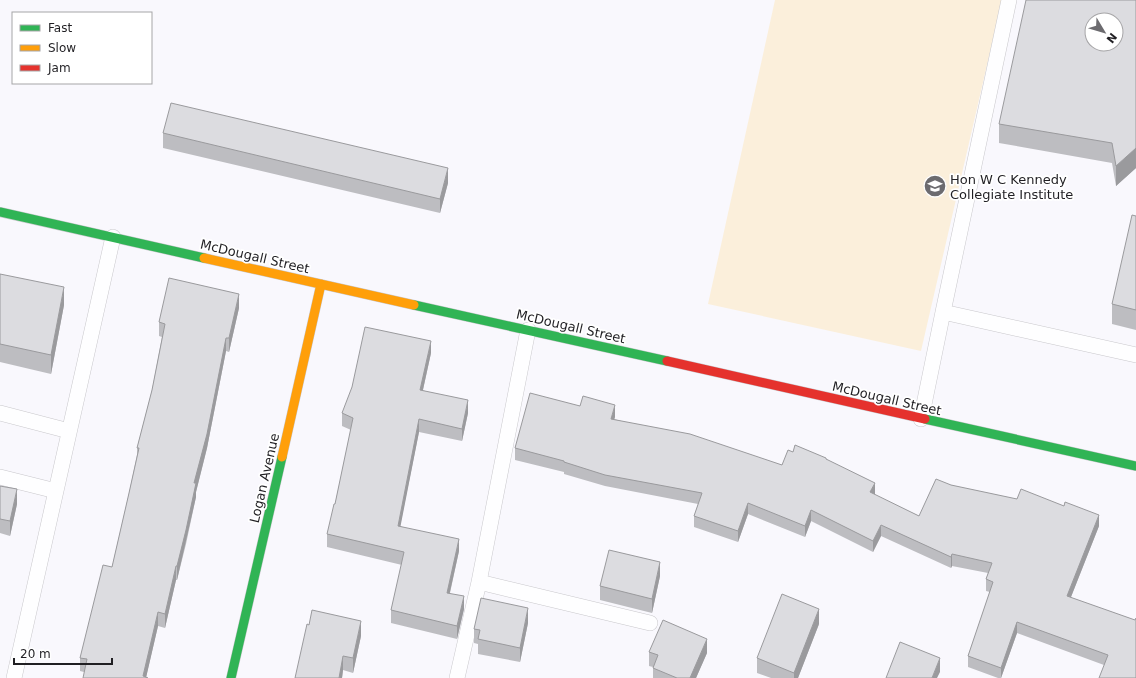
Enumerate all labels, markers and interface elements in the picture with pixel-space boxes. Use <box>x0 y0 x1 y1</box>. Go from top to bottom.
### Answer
legend <box>12 12 152 84</box>
north arrow <box>1084 12 1124 52</box>
text: Fast <box>48 21 72 35</box>
text: N <box>1104 30 1119 45</box>
text: Slow <box>48 41 76 55</box>
text: Jam <box>47 61 71 75</box>
place label: Hon W C Kennedy Collegiate Institute <box>950 172 1073 202</box>
school or university icon: Hon W C Kennedy Collegiate Institute <box>922 173 948 199</box>
street label: McDougall Street <box>199 237 311 276</box>
street label: McDougall Street <box>515 307 627 346</box>
street label: McDougall Street <box>831 379 943 418</box>
street label: Logan Avenue <box>247 432 282 525</box>
scale bar <box>14 640 112 666</box>
text: 20 m <box>20 647 51 661</box>

